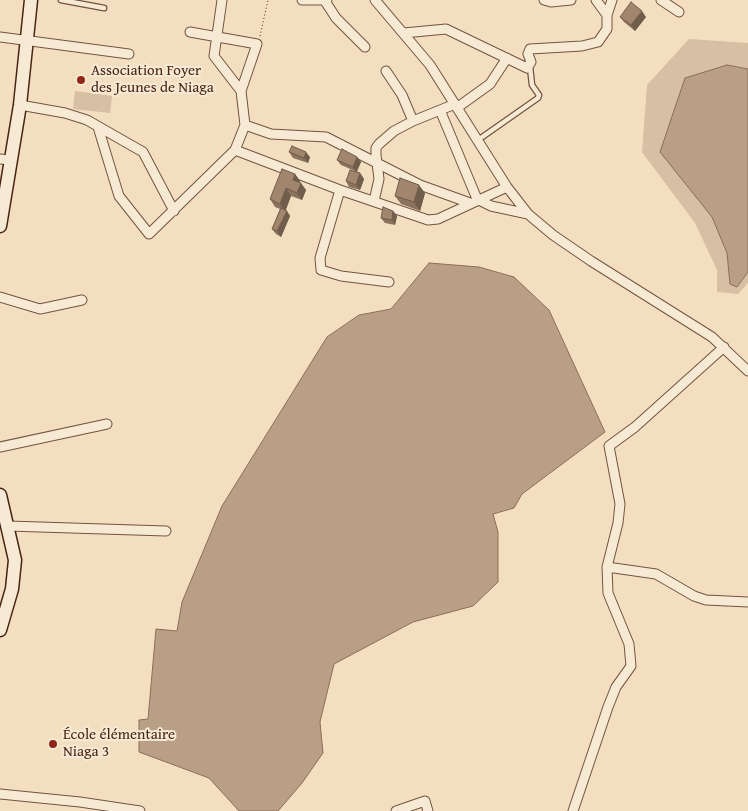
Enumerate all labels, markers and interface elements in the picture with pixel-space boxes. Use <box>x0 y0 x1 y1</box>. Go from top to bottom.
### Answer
place label: Association Foyer des Jeunes de Niaga <box>91 62 214 97</box>
marker: Association Foyer des Jeunes de Niaga <box>75 74 87 86</box>
place label: École élémentaire Niaga 3 <box>63 726 175 761</box>
marker: École élémentaire Niaga 3 <box>47 738 59 750</box>

